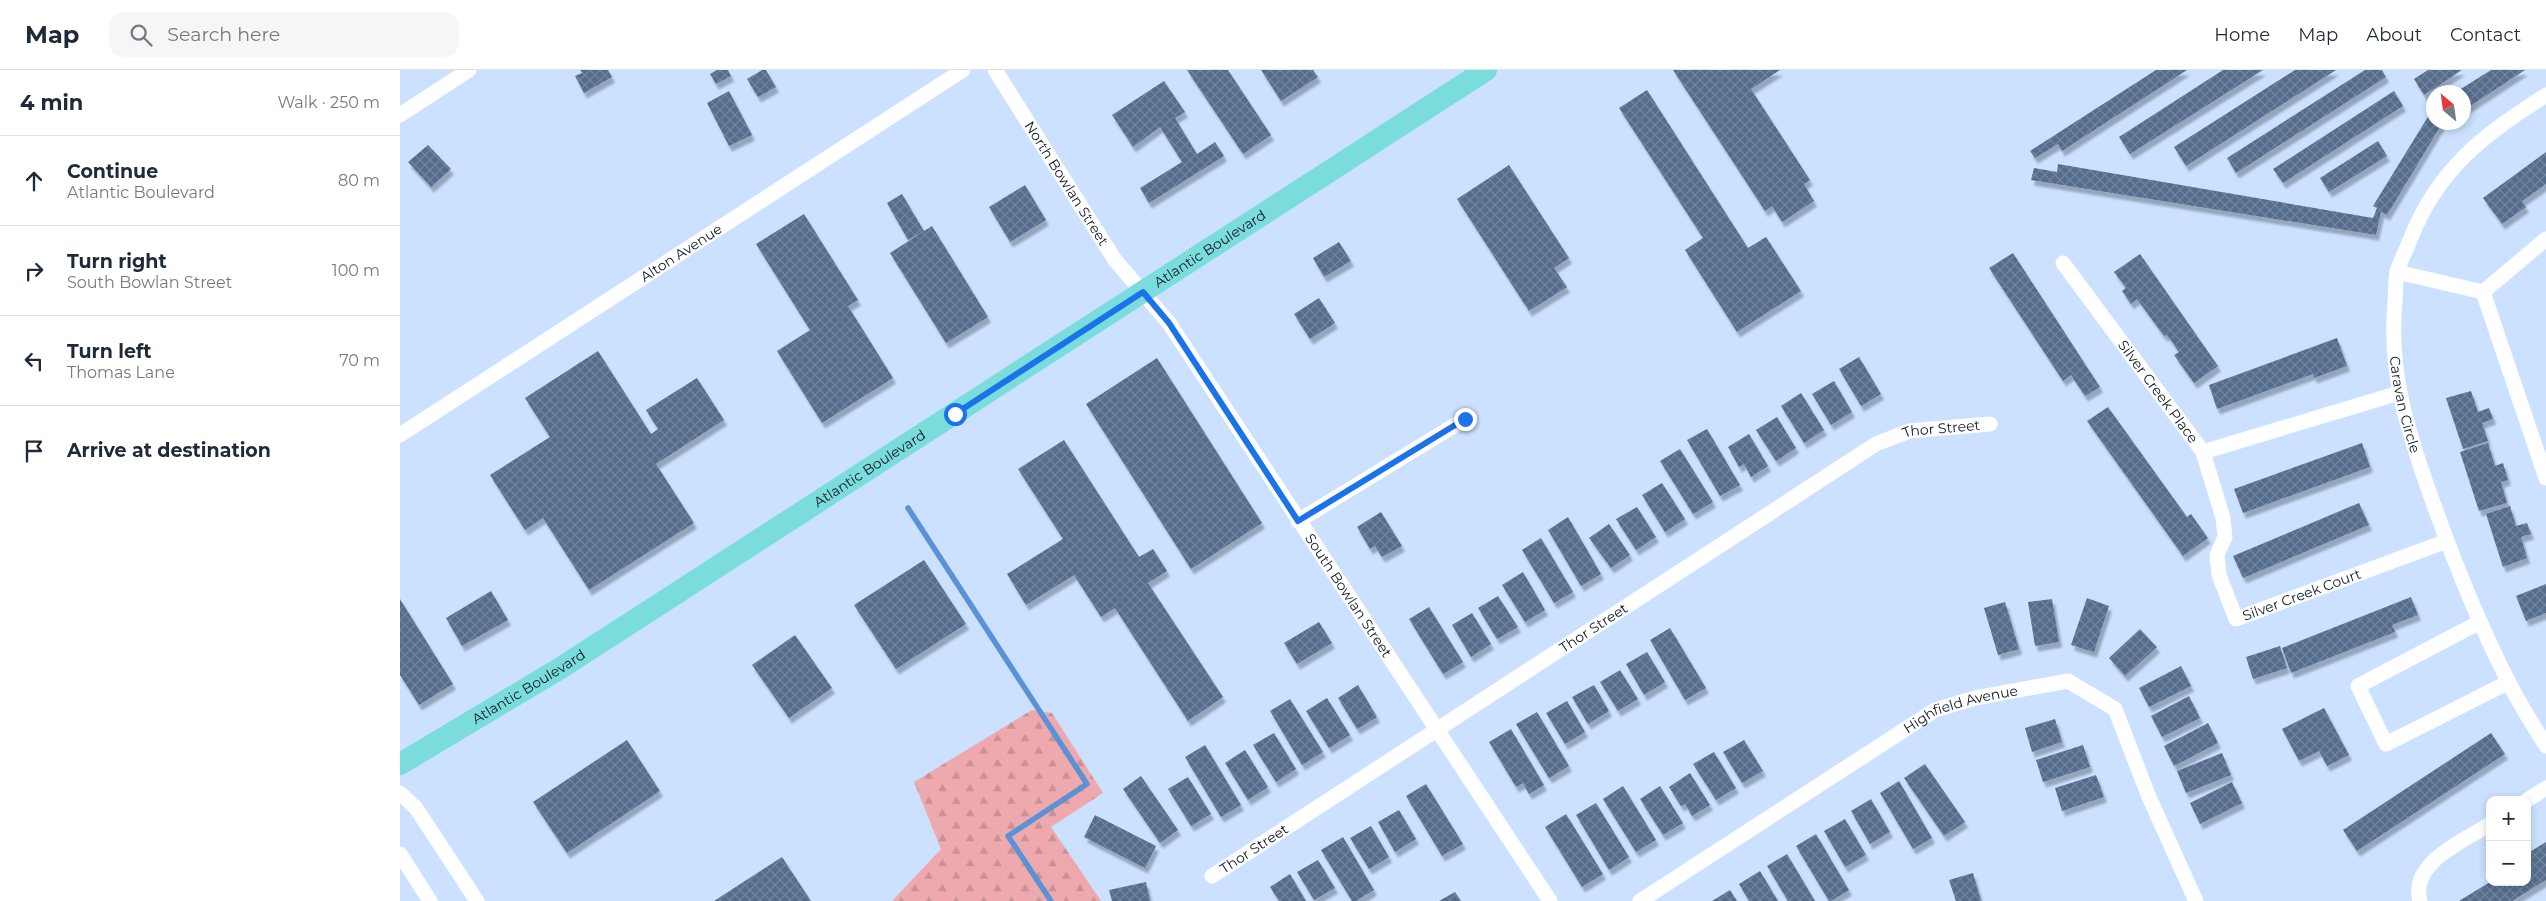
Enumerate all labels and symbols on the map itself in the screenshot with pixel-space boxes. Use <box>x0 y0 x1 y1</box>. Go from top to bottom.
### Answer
north arrow <box>2426 85 2471 130</box>
street label: North Bowlan Street <box>1021 118 1113 249</box>
street label: Atlantic Boulevard <box>1150 206 1269 291</box>
street label: Alton Avenue <box>637 220 725 286</box>
street label: Silver Creek Place <box>2114 336 2202 447</box>
street label: Caravan Circle <box>2386 355 2424 455</box>
route start <box>944 403 967 426</box>
route end <box>1454 408 1477 431</box>
street label: Thor Street <box>1900 416 1981 442</box>
street label: Atlantic Boulevard <box>810 426 929 511</box>
street label: South Bowlan Street <box>1301 530 1396 661</box>
street label: Silver Creek Court <box>2240 565 2364 625</box>
street label: Thor Street <box>1556 599 1631 657</box>
street label: Atlantic Boulevard <box>469 645 589 728</box>
street label: Highfield Avenue <box>1900 681 2019 737</box>
street label: Thor Street <box>1216 820 1292 878</box>

